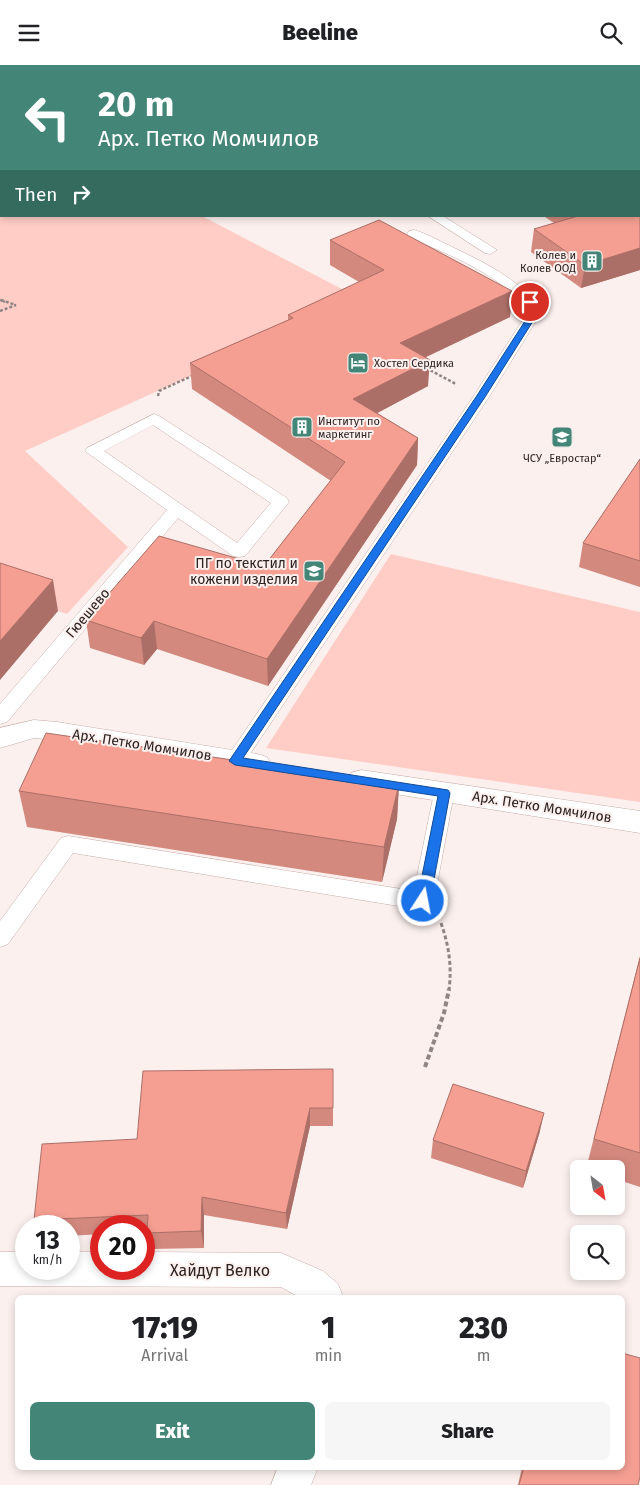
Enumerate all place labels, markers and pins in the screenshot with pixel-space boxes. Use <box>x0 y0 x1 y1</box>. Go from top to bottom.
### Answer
place label: Колев и Колев ООД <box>520 249 576 275</box>
building icon: Колев и Колев ООД <box>580 249 604 273</box>
pin <box>509 281 551 323</box>
hotel icon: Хостел Сердика <box>346 351 370 375</box>
place label: Хостел Сердика <box>374 357 454 370</box>
building icon: Институт по маркетинг <box>290 415 314 439</box>
place label: Институт по маркетинг <box>318 415 380 441</box>
school or university icon: ЧСУ „Евростар“ <box>550 425 574 449</box>
place label: ЧСУ „Евростар“ <box>523 452 601 465</box>
place label: ПГ по текстил и кожени изделия <box>190 555 298 588</box>
school or university icon: ПГ по текстил и кожени изделия <box>302 559 326 583</box>

